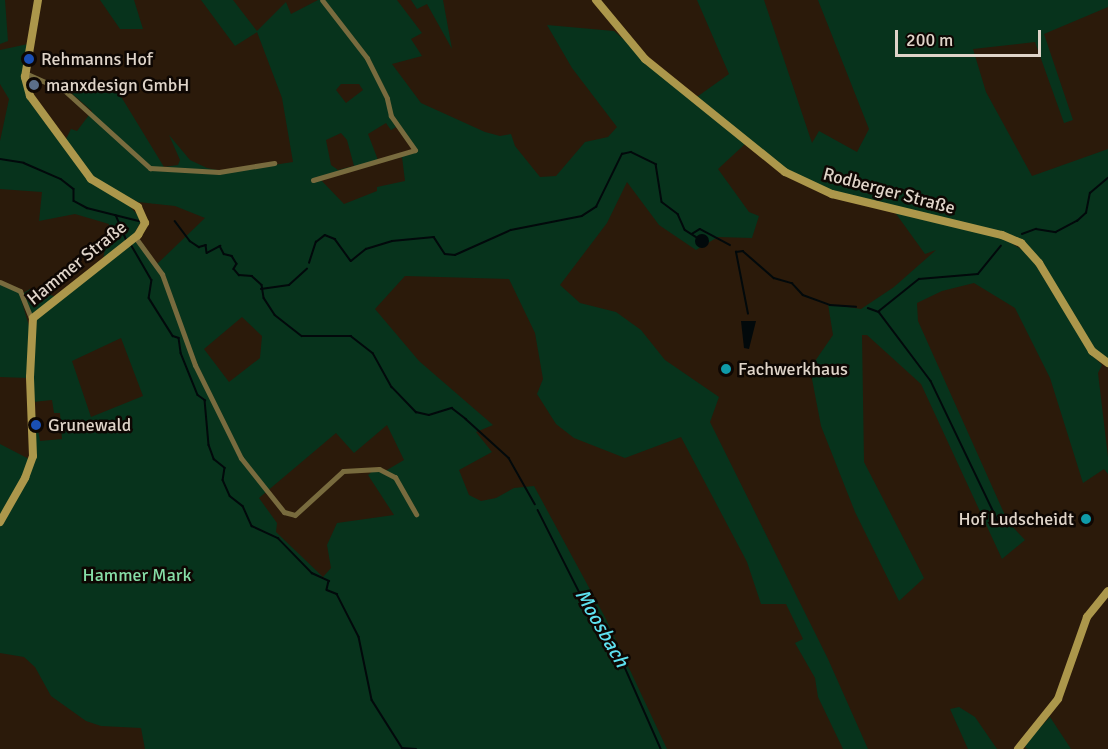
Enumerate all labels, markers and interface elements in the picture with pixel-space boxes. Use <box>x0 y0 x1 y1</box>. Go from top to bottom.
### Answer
scale bar <box>898 18 1044 56</box>
text: 200 m <box>906 29 953 51</box>
place label: Rehmanns Hof <box>41 48 153 70</box>
marker: Rehmanns Hof <box>22 52 36 66</box>
place label: manxdesign GmbH <box>46 74 189 96</box>
marker: manxdesign GmbH <box>27 78 41 92</box>
street label: Rodberger Straße <box>821 163 957 219</box>
street label: Hammer Straße <box>23 216 131 310</box>
place label: Fachwerkhaus <box>738 358 848 380</box>
marker: Fachwerkhaus <box>719 362 733 376</box>
place label: Grunewald <box>48 414 131 436</box>
marker: Grunewald <box>29 418 43 432</box>
place label: Hof Ludscheidt <box>958 508 1074 530</box>
marker: Hof Ludscheidt <box>1079 512 1093 526</box>
park label: Hammer Mark <box>83 564 191 586</box>
water label: Moosbach <box>570 584 634 672</box>

